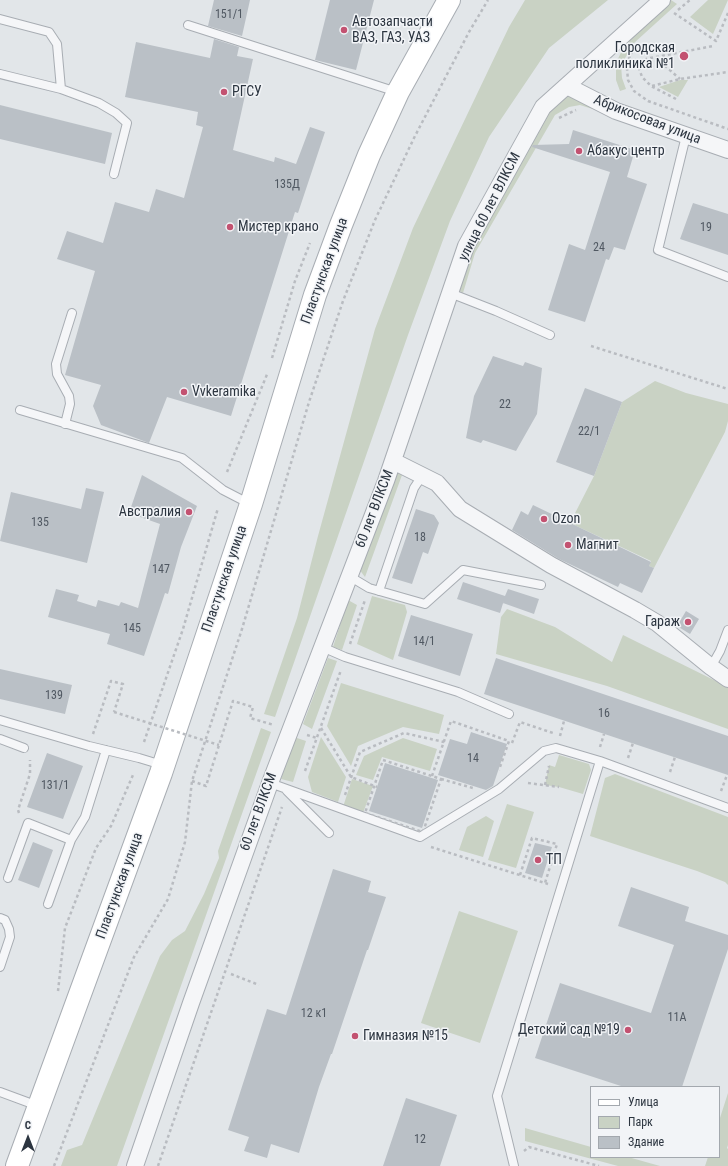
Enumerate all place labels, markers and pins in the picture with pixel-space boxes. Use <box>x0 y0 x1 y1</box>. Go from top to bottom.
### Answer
place label: Автозапчасти ВАЗ, ГАЗ, УАЗ <box>352 14 433 46</box>
marker: Автозапчасти ВАЗ, ГАЗ, УАЗ <box>339 25 349 35</box>
place label: Городская поликлиника №1 <box>575 40 675 72</box>
marker: Городская поликлиника №1 <box>678 50 690 62</box>
place label: РГСУ <box>232 84 262 100</box>
marker: РГСУ <box>219 87 229 97</box>
place label: Абакус центр <box>587 143 665 159</box>
marker: Абакус центр <box>574 146 584 156</box>
place label: Мистер крано <box>238 219 319 235</box>
marker: Мистер крано <box>225 222 235 232</box>
place label: Vvkeramika <box>192 384 256 400</box>
marker: Vvkeramika <box>179 387 189 397</box>
place label: Австралия <box>119 504 181 520</box>
marker: Австралия <box>184 507 194 517</box>
place label: Ozon <box>552 511 580 527</box>
marker: Ozon <box>539 514 549 524</box>
place label: Магнит <box>576 537 619 553</box>
marker: Магнит <box>563 540 573 550</box>
place label: Гараж <box>645 614 680 630</box>
marker: Гараж <box>683 617 693 627</box>
place label: ТП <box>546 852 562 868</box>
marker: ТП <box>533 855 543 865</box>
place label: Детский сад №19 <box>518 1022 620 1038</box>
marker: Детский сад №19 <box>623 1025 633 1035</box>
place label: Гимназия №15 <box>363 1028 448 1044</box>
marker: Гимназия №15 <box>350 1031 360 1041</box>

